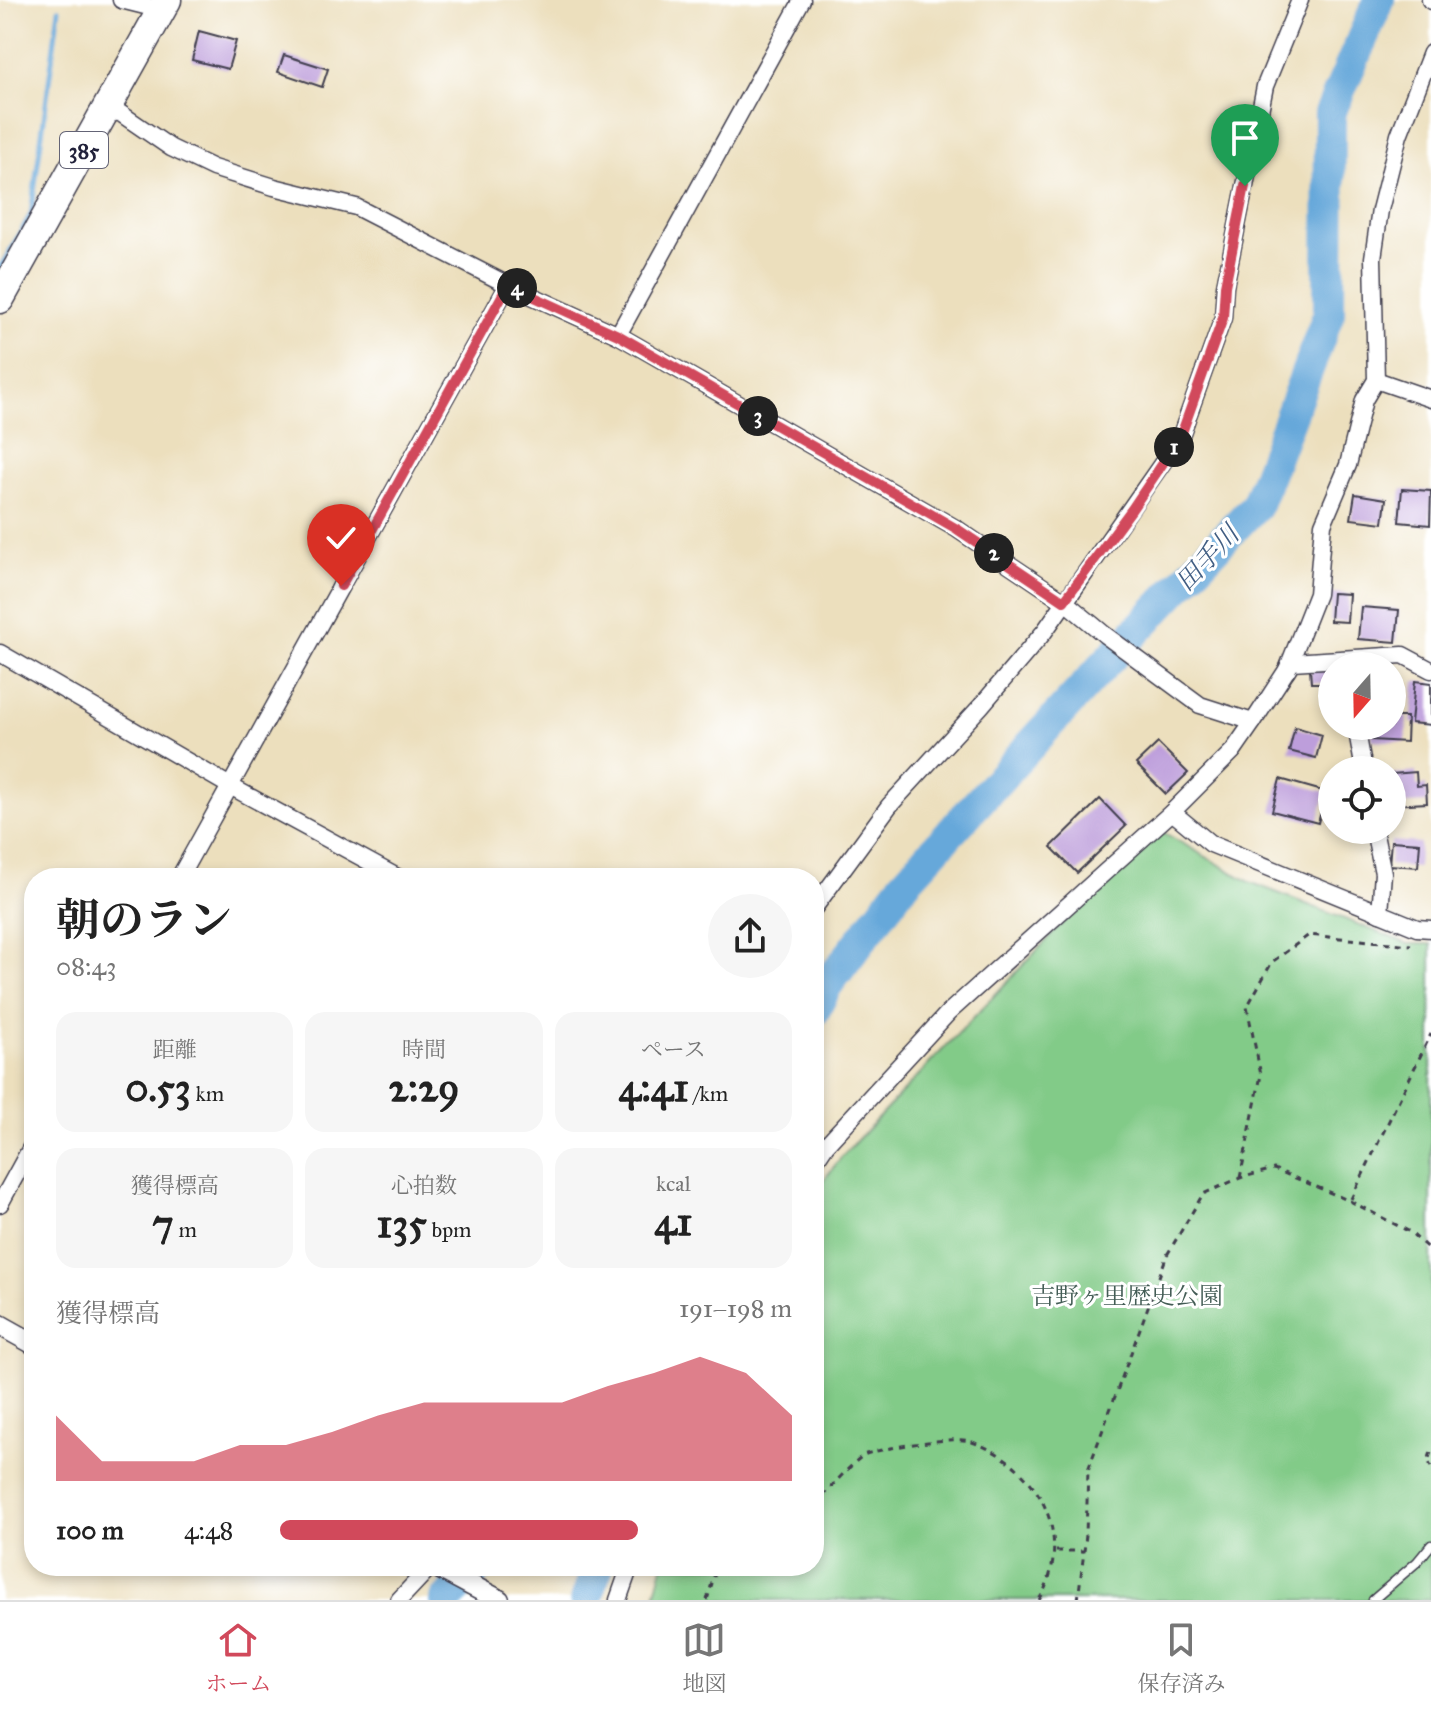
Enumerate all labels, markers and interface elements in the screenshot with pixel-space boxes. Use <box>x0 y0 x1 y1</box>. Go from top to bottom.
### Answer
pin <box>1211 104 1279 186</box>
icon: arrive <box>1223 116 1267 160</box>
road number: 385 <box>60 132 108 168</box>
pin: 4 <box>497 268 537 308</box>
text: 4 <box>511 274 523 301</box>
pin: 3 <box>738 396 778 436</box>
text: 3 <box>754 402 762 429</box>
pin: 1 <box>1154 427 1194 467</box>
text: 1 <box>1170 433 1178 460</box>
pin <box>307 504 375 586</box>
icon: check <box>319 516 363 560</box>
water label: 田手川 <box>1169 516 1247 597</box>
pin: 2 <box>974 533 1014 573</box>
text: 2 <box>989 539 999 566</box>
north arrow <box>1318 652 1406 740</box>
map controls <box>1318 652 1406 844</box>
button: locate <box>1318 756 1406 844</box>
text: 朝のラン <box>56 893 232 947</box>
button: share <box>708 894 792 978</box>
text: 08:43 <box>56 950 116 982</box>
text: 距離 <box>153 1036 197 1063</box>
text: 時間 <box>402 1036 446 1063</box>
text: ペース <box>641 1036 706 1063</box>
text: 0.53 <box>125 1063 191 1112</box>
text: 2:29 <box>388 1063 460 1112</box>
text: 4:41 <box>618 1063 689 1112</box>
text: km <box>191 1080 224 1107</box>
text: /km <box>689 1080 728 1107</box>
text: kcal <box>656 1170 691 1197</box>
text: 獲得標高 <box>131 1172 219 1199</box>
text: 心拍数 <box>391 1172 457 1199</box>
text: 41 <box>654 1197 692 1246</box>
text: 7 <box>152 1199 174 1248</box>
text: 135 <box>376 1199 427 1248</box>
text: m <box>174 1216 197 1243</box>
text: bpm <box>427 1216 472 1243</box>
park label: 吉野ヶ里歴史公園 <box>1031 1281 1223 1311</box>
text: 191–198 m <box>679 1292 792 1324</box>
text: 獲得標高 <box>56 1297 160 1329</box>
text: 100 m <box>56 1514 124 1546</box>
text: 4:48 <box>184 1514 233 1546</box>
tab: ホーム <box>205 1618 272 1697</box>
tab: 地図 <box>682 1618 727 1697</box>
tab: 保存済み <box>1137 1618 1226 1697</box>

